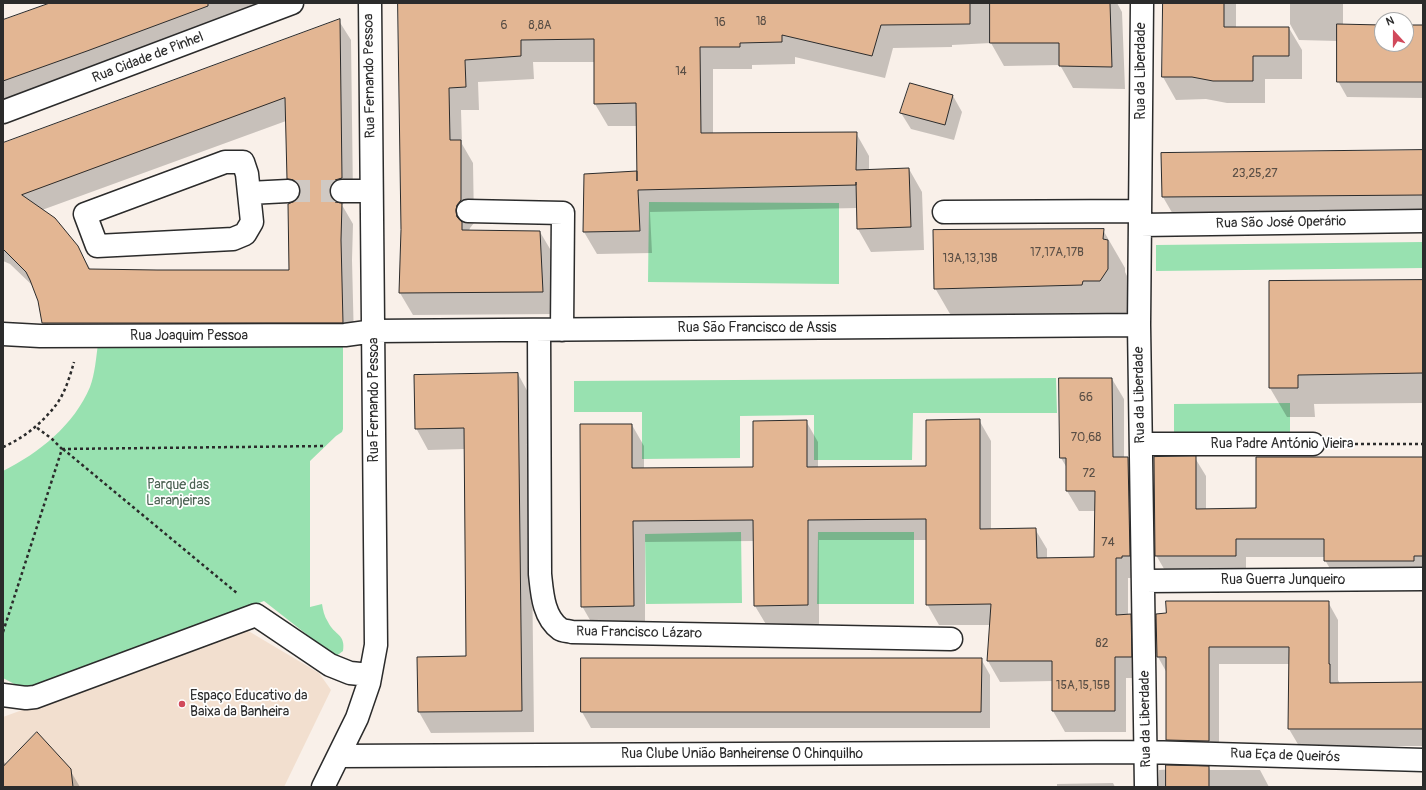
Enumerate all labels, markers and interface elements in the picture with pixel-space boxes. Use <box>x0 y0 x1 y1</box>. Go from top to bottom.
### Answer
north arrow <box>1374 12 1414 52</box>
street label: Rua Fernando Pessoa <box>361 13 379 139</box>
text: N <box>1384 14 1396 29</box>
house number: 18 <box>756 15 766 29</box>
house number: 16 <box>714 16 726 30</box>
house number: 6 <box>501 19 507 33</box>
house number: 8,8A <box>529 19 551 33</box>
street label: Rua da Liberdade <box>1133 22 1149 120</box>
street label: Rua Cidade de Pinhel <box>90 29 206 87</box>
house number: 14 <box>675 65 687 79</box>
house number: 23,25,27 <box>1232 167 1278 181</box>
street label: Rua São José Operário <box>1216 213 1346 233</box>
house number: 17,17A,17B <box>1030 246 1084 260</box>
house number: 13A,13,13B <box>943 252 997 266</box>
street label: Rua São Francisco de Assis <box>678 320 836 336</box>
street label: Rua Joaquim Pessoa <box>130 328 248 344</box>
street label: Rua Fernando Pessoa <box>366 338 382 462</box>
street label: Rua da Liberdade <box>1131 346 1149 444</box>
house number: 66 <box>1079 391 1093 405</box>
house number: 70,68 <box>1071 431 1101 445</box>
street label: Rua Padre António Vieira <box>1211 436 1353 452</box>
house number: 72 <box>1082 467 1096 481</box>
park label: Parque das Laranjeiras <box>146 477 210 510</box>
house number: 74 <box>1101 536 1115 550</box>
street label: Rua Guerra Junqueiro <box>1221 572 1345 588</box>
street label: Rua Francisco Lázaro <box>576 624 702 642</box>
house number: 82 <box>1096 637 1108 651</box>
street label: Rua da Liberdade <box>1137 670 1155 768</box>
house number: 15A,15,15B <box>1056 679 1110 693</box>
place label: Espaço Educativo da Baixa da Banheira <box>190 688 308 720</box>
marker: Espaço Educativo da Baixa da Banheira <box>177 699 187 709</box>
street label: Rua Clube União Banheirense O Chinquilho <box>621 746 863 762</box>
street label: Rua Eça de Queirós <box>1230 746 1340 766</box>

